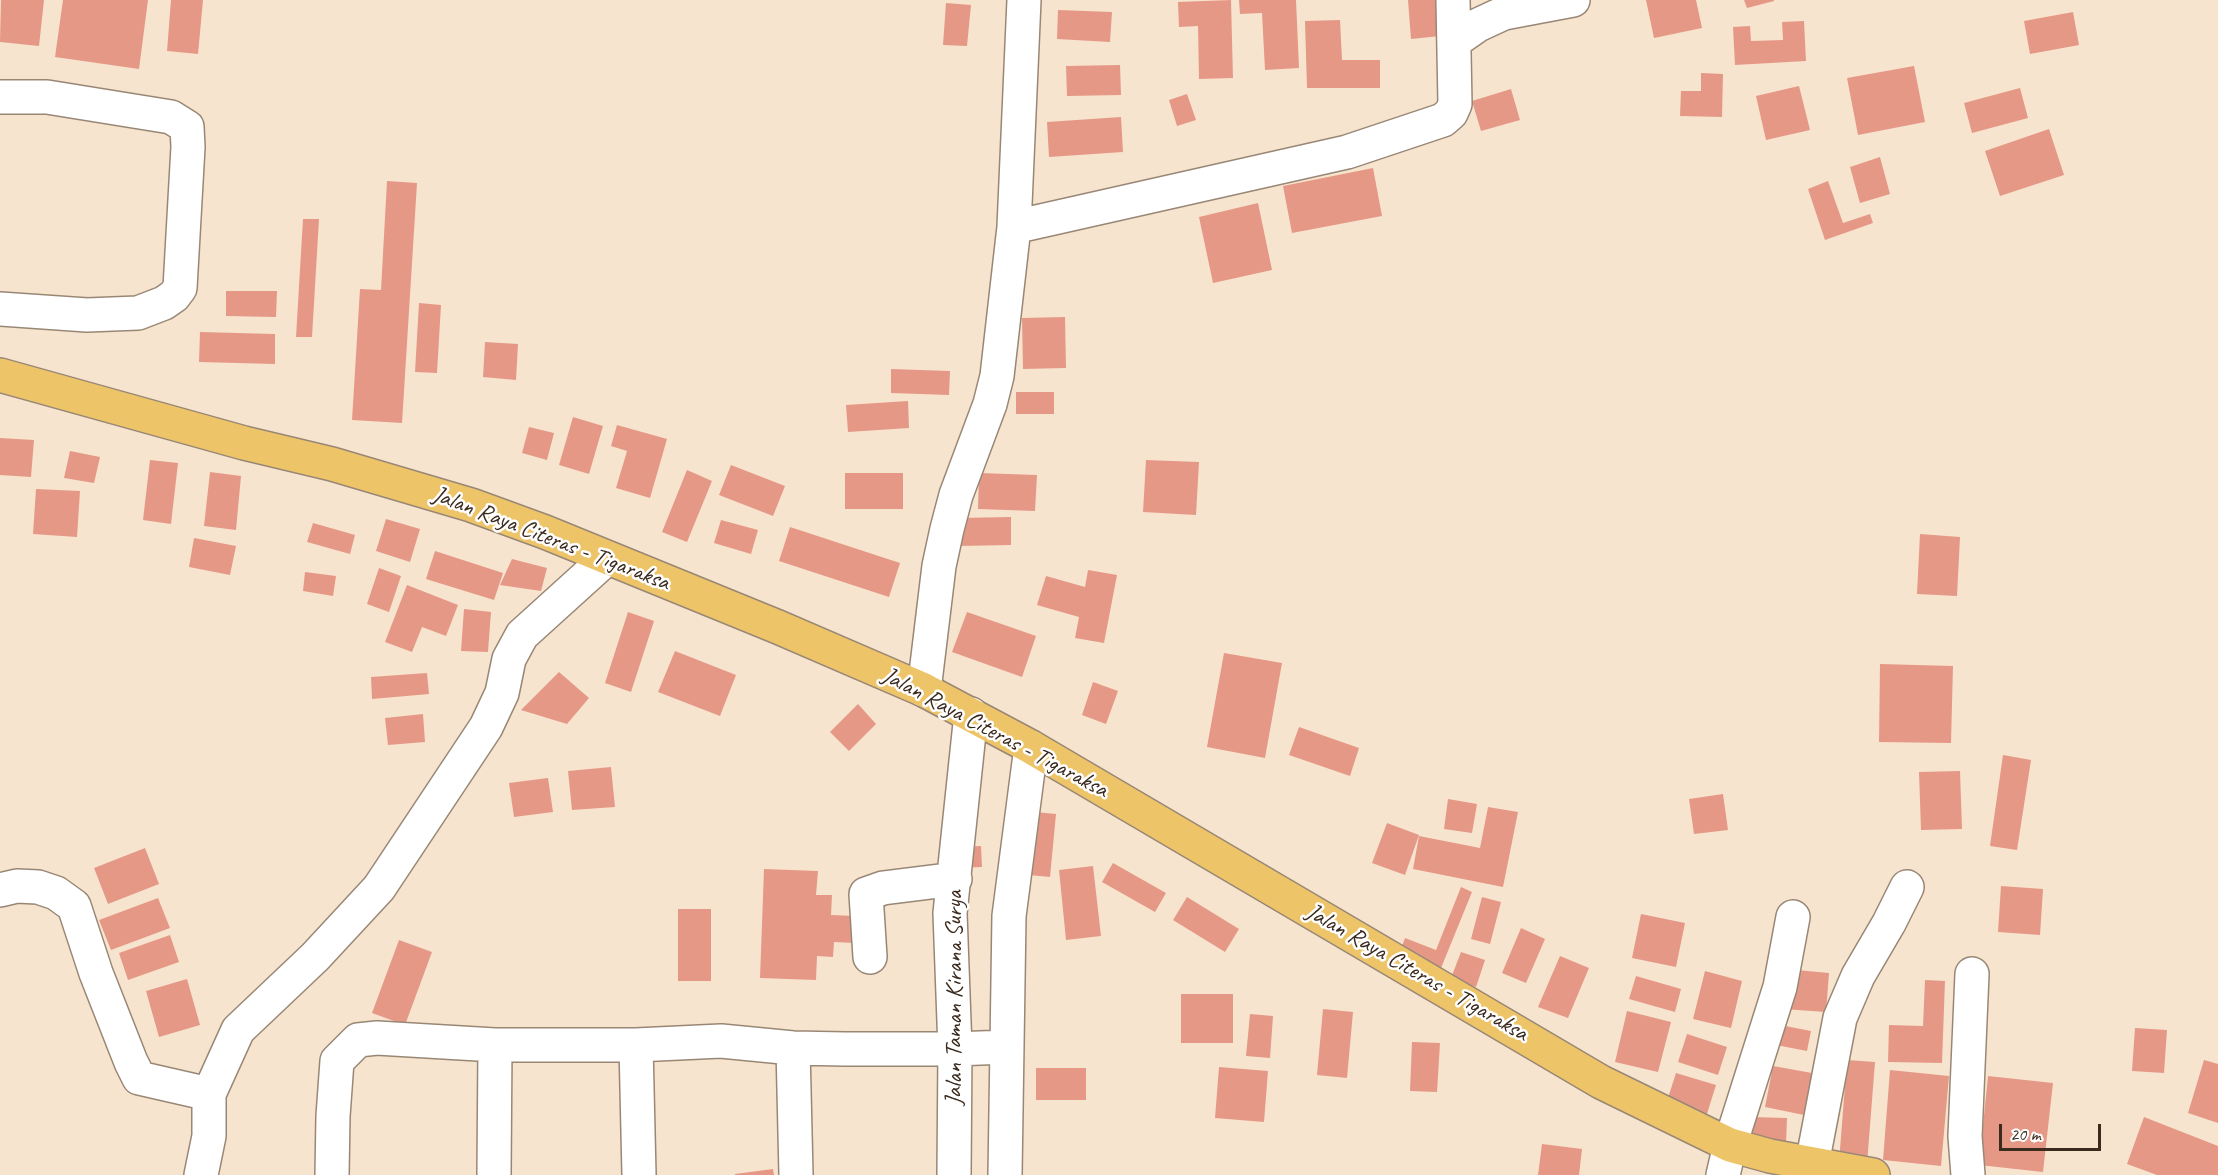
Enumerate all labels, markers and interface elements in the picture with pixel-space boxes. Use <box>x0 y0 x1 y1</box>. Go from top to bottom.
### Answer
street label: Jalan Raya Citeras - Tigaraksa <box>429 481 673 597</box>
street label: Jalan Raya Citeras - Tigaraksa <box>877 661 1113 805</box>
street label: Jalan Taman Kirana Surya <box>941 891 969 1105</box>
street label: Jalan Raya Citeras - Tigaraksa <box>1301 898 1533 1048</box>
scale bar <box>2002 1112 2104 1150</box>
text: 20 m <box>2010 1123 2041 1145</box>

